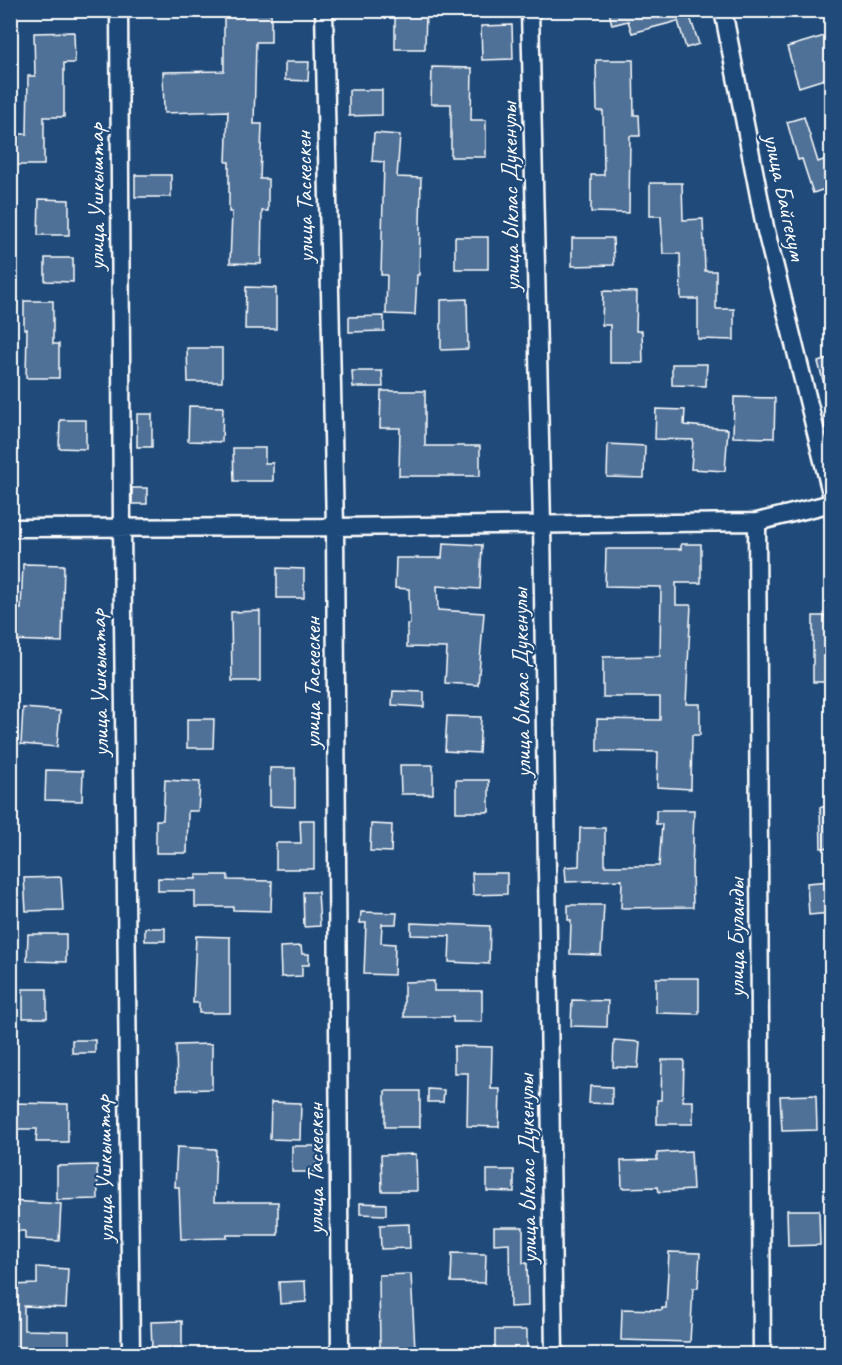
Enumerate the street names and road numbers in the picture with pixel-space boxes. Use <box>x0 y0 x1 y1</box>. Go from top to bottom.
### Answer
street label: улица Ыклас Дукенулы <box>493 100 527 294</box>
street label: улица Ушкыштар <box>81 121 111 273</box>
street label: улица Таскескен <box>288 129 320 265</box>
street label: улица Байгекум <box>757 129 813 264</box>
street label: улица Ыклас Дукенулы <box>504 586 538 780</box>
street label: улица Ушкыштар <box>83 607 115 759</box>
street label: улица Таскескен <box>297 615 327 751</box>
street label: улица Буланды <box>721 876 751 1000</box>
street label: улица Ыклас Дукенулы <box>510 1072 544 1266</box>
street label: улица Ушкыштар <box>88 1093 120 1245</box>
street label: улица Таскескен <box>300 1101 330 1237</box>

